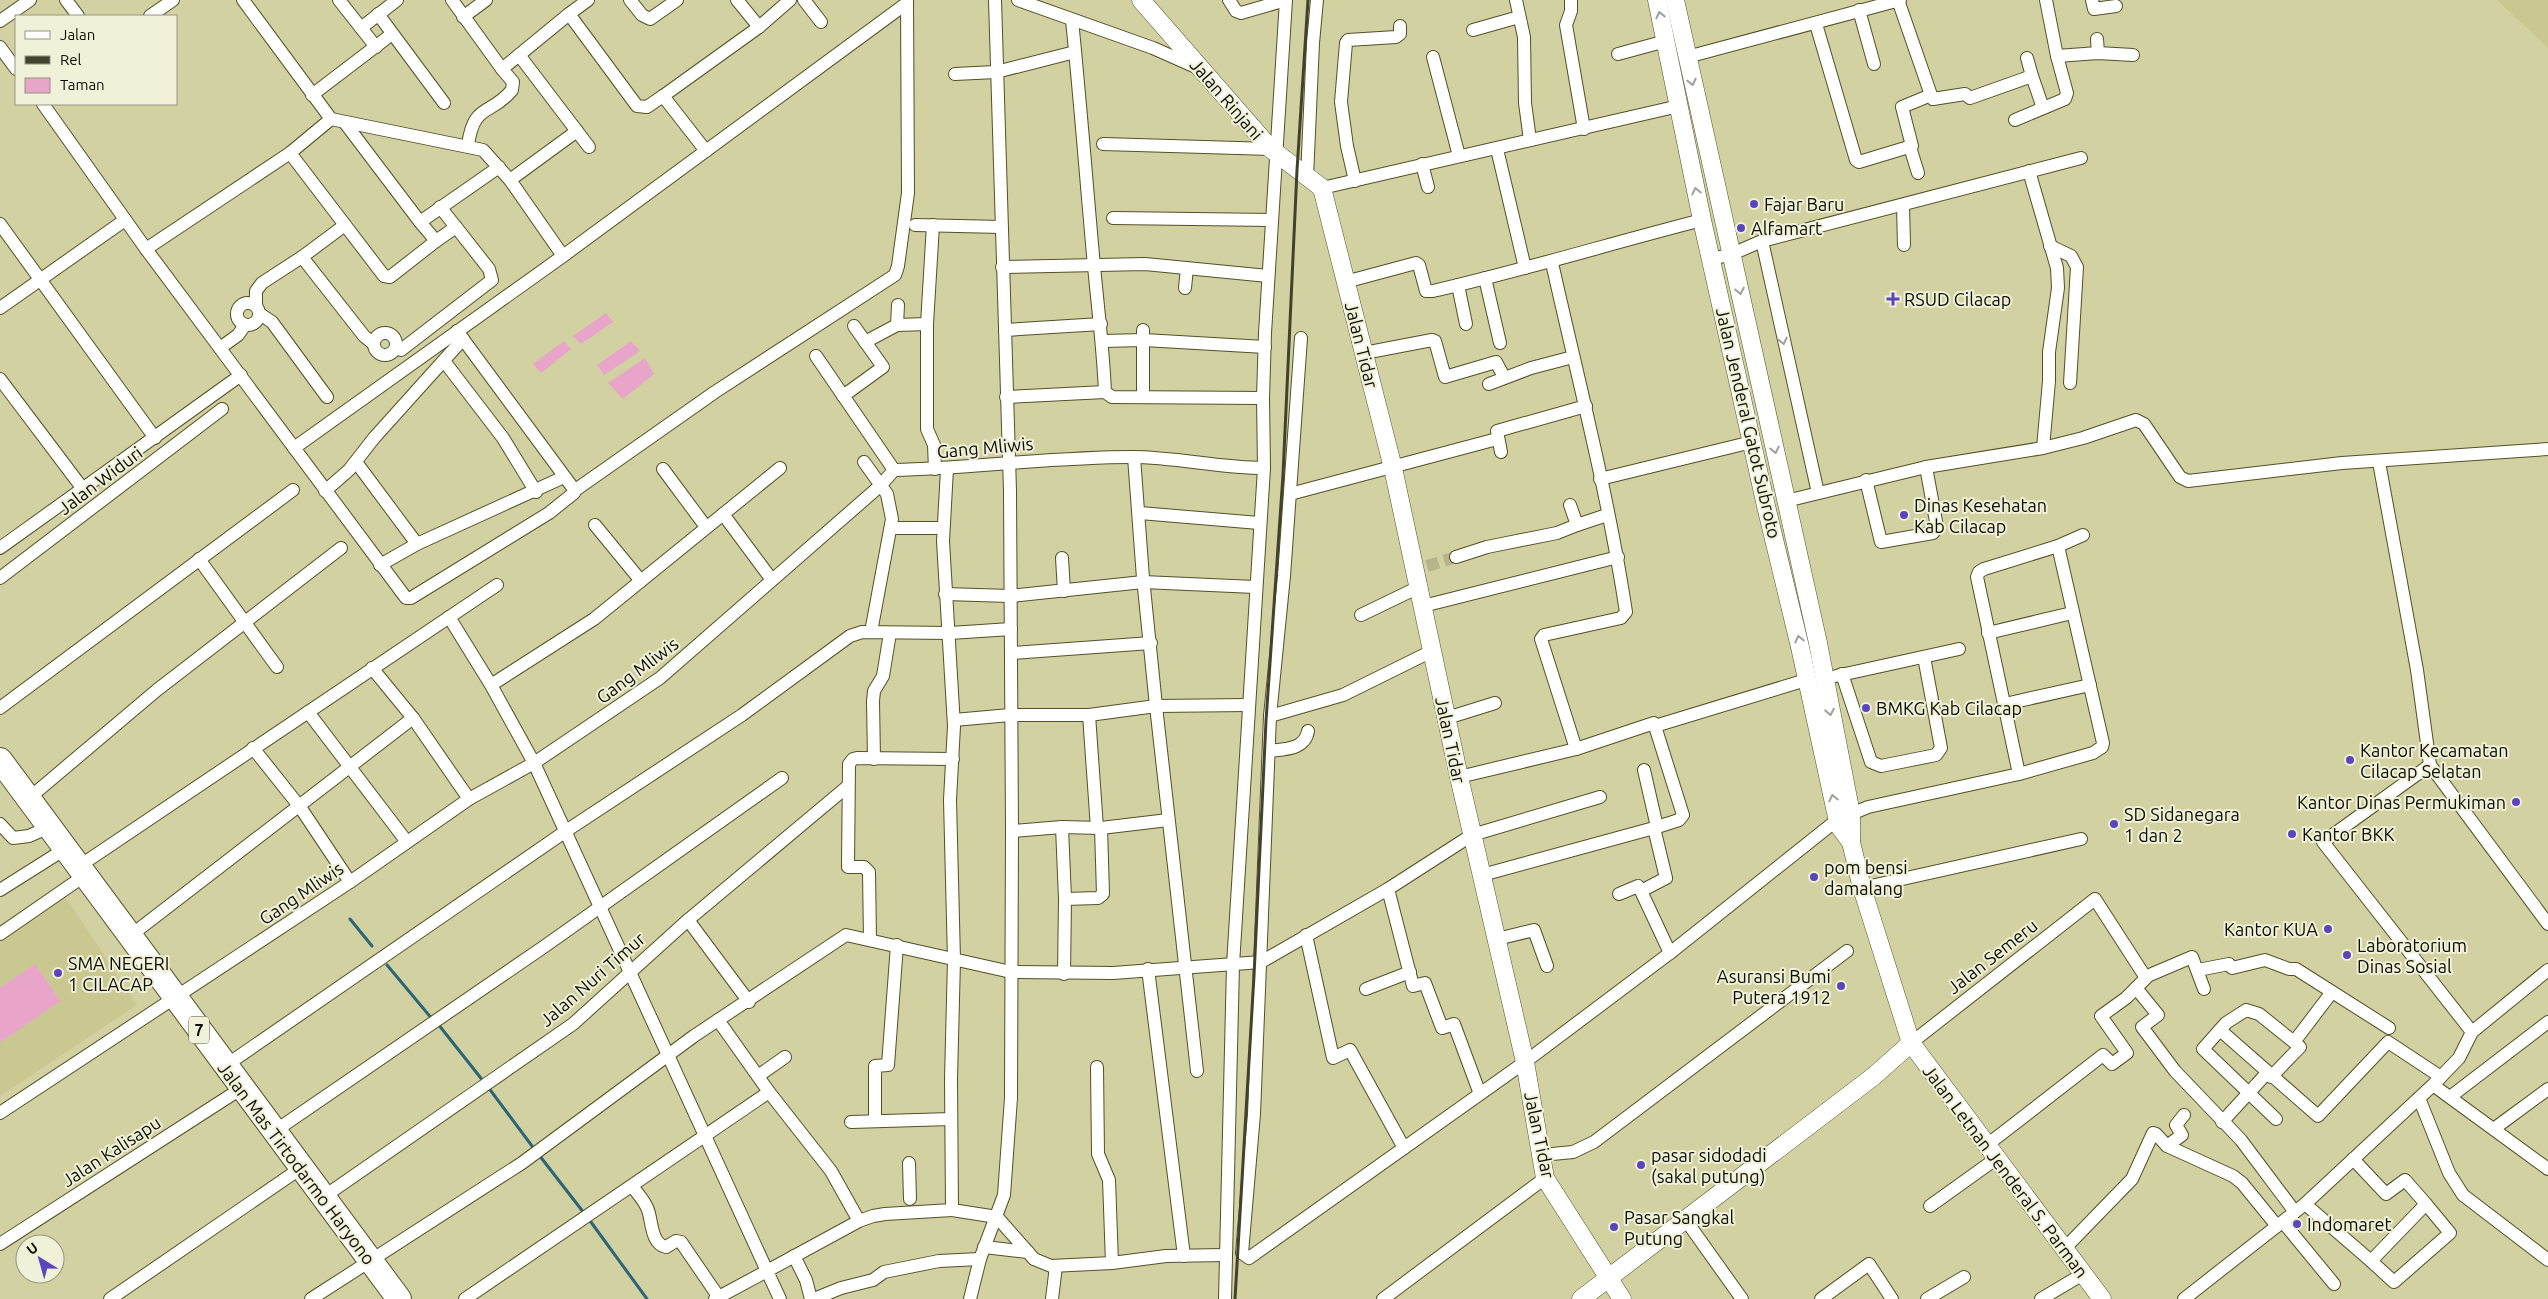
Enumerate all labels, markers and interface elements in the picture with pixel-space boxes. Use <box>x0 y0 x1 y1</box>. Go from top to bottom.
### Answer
one-way arrow <box>1655 10 1666 19</box>
legend <box>15 15 178 105</box>
text: Jalan <box>60 26 95 43</box>
text: Rel <box>60 51 82 68</box>
street label: Jalan Rinjani <box>1186 54 1268 144</box>
text: Taman <box>60 76 105 93</box>
one-way arrow <box>1686 77 1697 86</box>
one-way arrow <box>1692 187 1702 195</box>
place label: Fajar Baru <box>1764 194 1844 214</box>
marker: Fajar Baru <box>1748 198 1760 210</box>
place label: Alfamart <box>1751 218 1822 238</box>
marker: Alfamart <box>1735 222 1747 234</box>
one-way arrow <box>1734 287 1745 296</box>
place label: RSUD Cilacap <box>1904 289 2011 309</box>
marker: RSUD Cilacap <box>1886 292 1900 306</box>
street label: Jalan Tidar <box>1342 300 1382 390</box>
street label: Jalan Jenderal Gatot Subroto <box>1713 306 1785 540</box>
one-way arrow <box>1777 336 1788 345</box>
street label: Gang Mliwis <box>936 433 1034 461</box>
street label: Jalan Widuri <box>54 442 146 518</box>
one-way arrow <box>1769 446 1780 455</box>
place label: Dinas Kesehatan Kab Cilacap <box>1914 495 2047 536</box>
marker: Dinas Kesehatan Kab Cilacap <box>1898 509 1910 521</box>
street label: Gang Mliwis <box>592 633 682 707</box>
one-way arrow <box>1794 635 1805 644</box>
street label: Jalan Tidar <box>1432 695 1470 785</box>
place label: BMKG Kab Cilacap <box>1876 698 2022 718</box>
marker: BMKG Kab Cilacap <box>1860 702 1872 714</box>
one-way arrow <box>1825 707 1835 716</box>
place label: Kantor Kecamatan Cilacap Selatan <box>2360 740 2509 781</box>
marker: Kantor Kecamatan Cilacap Selatan <box>2344 754 2356 766</box>
place label: Kantor Dinas Permukiman <box>2297 792 2506 812</box>
one-way arrow <box>1828 794 1839 803</box>
marker: Kantor Dinas Permukiman <box>2510 796 2522 808</box>
place label: SD Sidanegara 1 dan 2 <box>2124 804 2240 845</box>
marker: SD Sidanegara 1 dan 2 <box>2108 818 2120 830</box>
place label: Kantor BKK <box>2302 824 2394 844</box>
marker: Kantor BKK <box>2286 828 2298 840</box>
place label: pom bensi damalang <box>1824 857 1908 898</box>
street label: Gang Mliwis <box>255 858 347 928</box>
marker: pom bensi damalang <box>1808 871 1820 883</box>
street label: Jalan Semeru <box>1943 915 2041 997</box>
place label: Kantor KUA <box>2224 919 2318 939</box>
marker: Kantor KUA <box>2322 923 2334 935</box>
street label: Jalan Nuri Timur <box>535 928 649 1030</box>
place label: Laboratorium Dinas Sosial <box>2357 935 2467 976</box>
marker: Laboratorium Dinas Sosial <box>2341 949 2353 961</box>
place label: SMA NEGERI 1 CILACAP <box>68 953 169 994</box>
place label: Asuransi Bumi Putera 1912 <box>1717 966 1831 1007</box>
marker: SMA NEGERI 1 CILACAP <box>52 967 64 979</box>
marker: Asuransi Bumi Putera 1912 <box>1835 980 1847 992</box>
road number: 7 <box>189 1016 209 1044</box>
street label: Jalan Mas Tirtodarmo Haryono <box>214 1058 380 1268</box>
street label: Jalan Letnan Jenderal S. Parman <box>1919 1061 2093 1281</box>
street label: Jalan Tidar <box>1521 1090 1559 1180</box>
street label: Jalan Kalisapu <box>58 1112 164 1190</box>
place label: pasar sidodadi (sakal putung) <box>1651 1145 1767 1187</box>
marker: pasar sidodadi (sakal putung) <box>1635 1159 1647 1171</box>
place label: Pasar Sangkal Putung <box>1624 1207 1735 1248</box>
place label: Indomaret <box>2307 1214 2392 1234</box>
marker: Indomaret <box>2291 1218 2303 1230</box>
marker: Pasar Sangkal Putung <box>1608 1221 1620 1233</box>
north arrow <box>15 1234 65 1284</box>
text: U <box>23 1239 41 1258</box>

